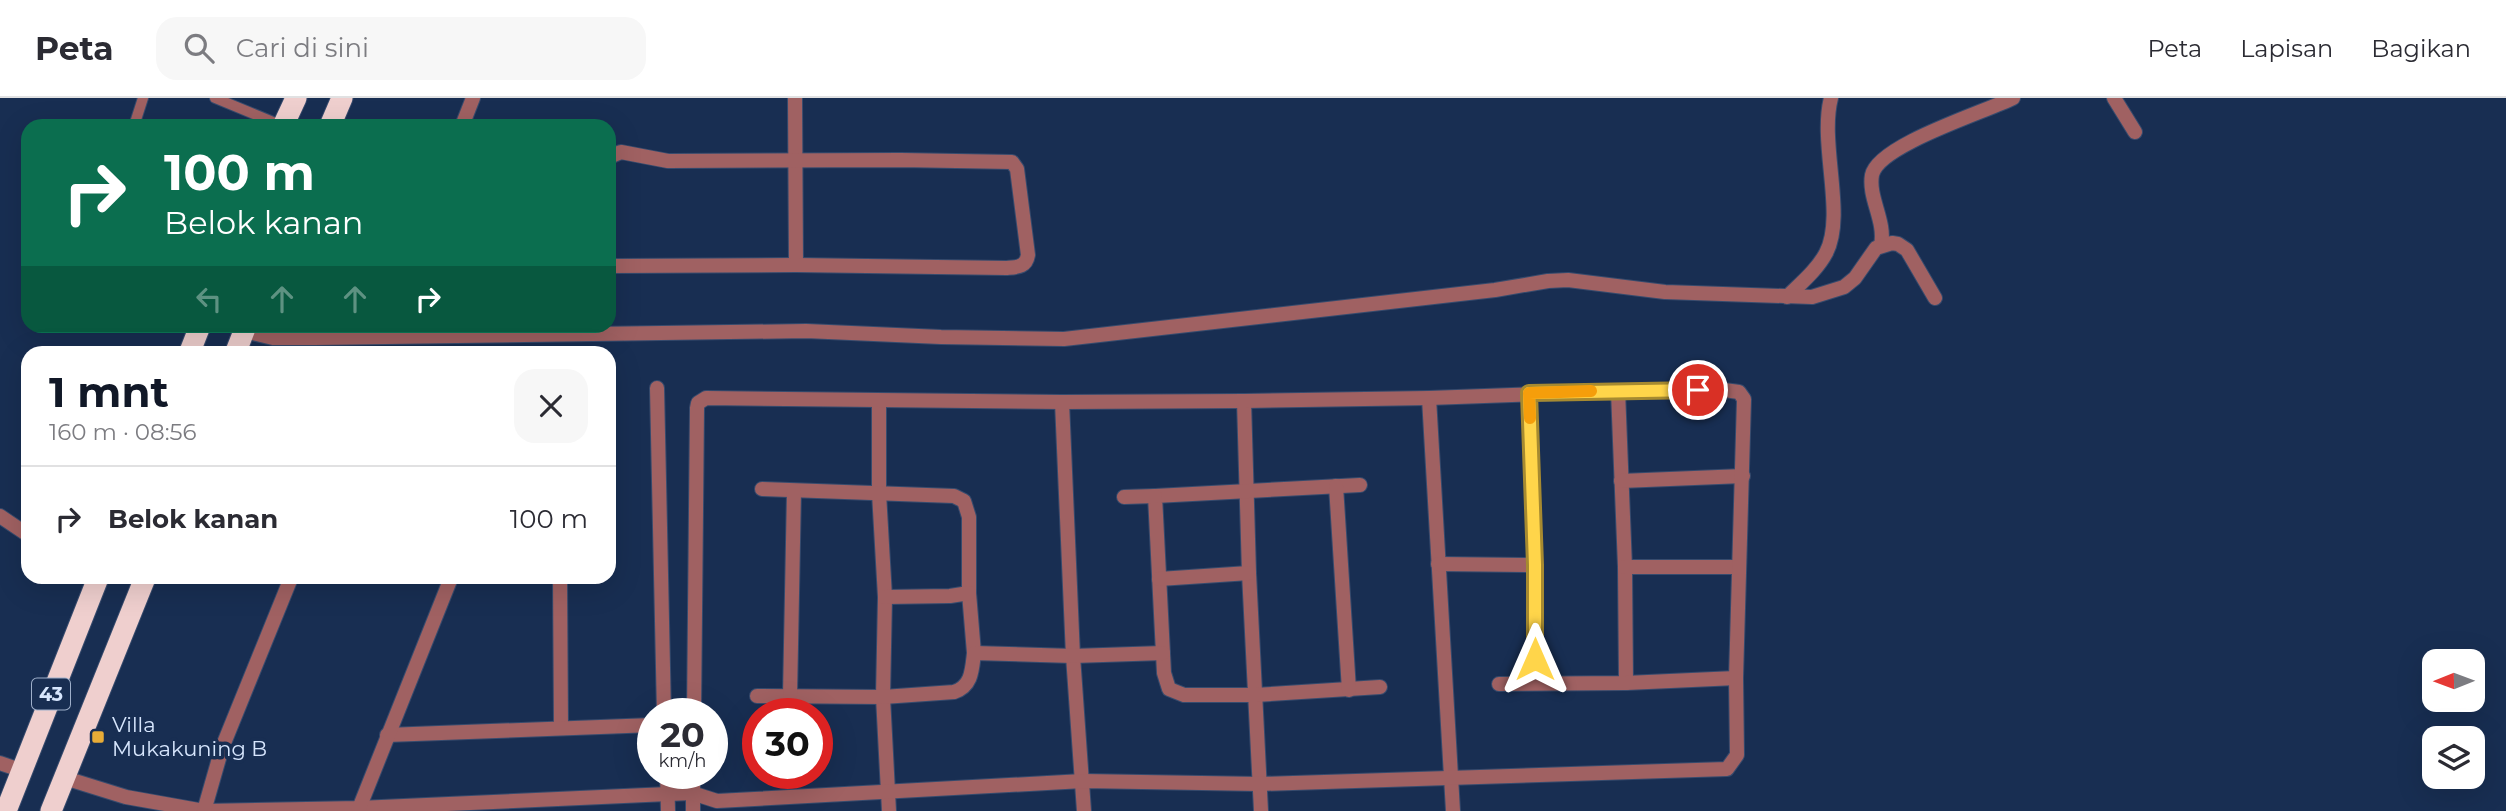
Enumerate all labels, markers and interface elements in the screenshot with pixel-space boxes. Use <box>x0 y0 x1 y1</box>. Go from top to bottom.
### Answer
search box <box>156 17 646 80</box>
text: Peta <box>35 28 114 68</box>
icon: search <box>180 29 218 67</box>
text: Cari di sini <box>236 32 369 64</box>
text: Peta <box>2147 34 2202 63</box>
text: Lapisan <box>2240 34 2333 63</box>
text: Bagikan <box>2371 34 2471 63</box>
text: 100 m <box>164 143 315 202</box>
icon: right <box>49 147 140 238</box>
text: Belok kanan <box>164 203 364 242</box>
icon: left <box>190 280 228 318</box>
icon: ahead <box>263 280 301 318</box>
icon: ahead <box>336 280 374 318</box>
icon: right <box>409 280 447 318</box>
pin <box>1668 360 1728 420</box>
text: 1 mnt <box>49 366 169 418</box>
button: close <box>514 369 588 443</box>
icon: arrive <box>1679 371 1717 409</box>
text: 160 m · 08:56 <box>49 418 197 446</box>
icon: right <box>49 500 87 538</box>
text: Belok kanan <box>108 503 278 535</box>
text: 100 m <box>510 503 588 535</box>
position arrow <box>1498 622 1572 696</box>
north arrow <box>2422 649 2485 712</box>
map controls <box>2422 649 2485 789</box>
road number: 43 <box>32 678 70 709</box>
speed limit sign: 30 <box>742 698 833 789</box>
place label: Villa Mukakuning B <box>112 712 267 761</box>
text: 20 <box>660 713 705 756</box>
button: layers <box>2422 726 2485 789</box>
marker: Villa Mukakuning B <box>90 729 106 745</box>
text: km/h <box>658 750 707 772</box>

